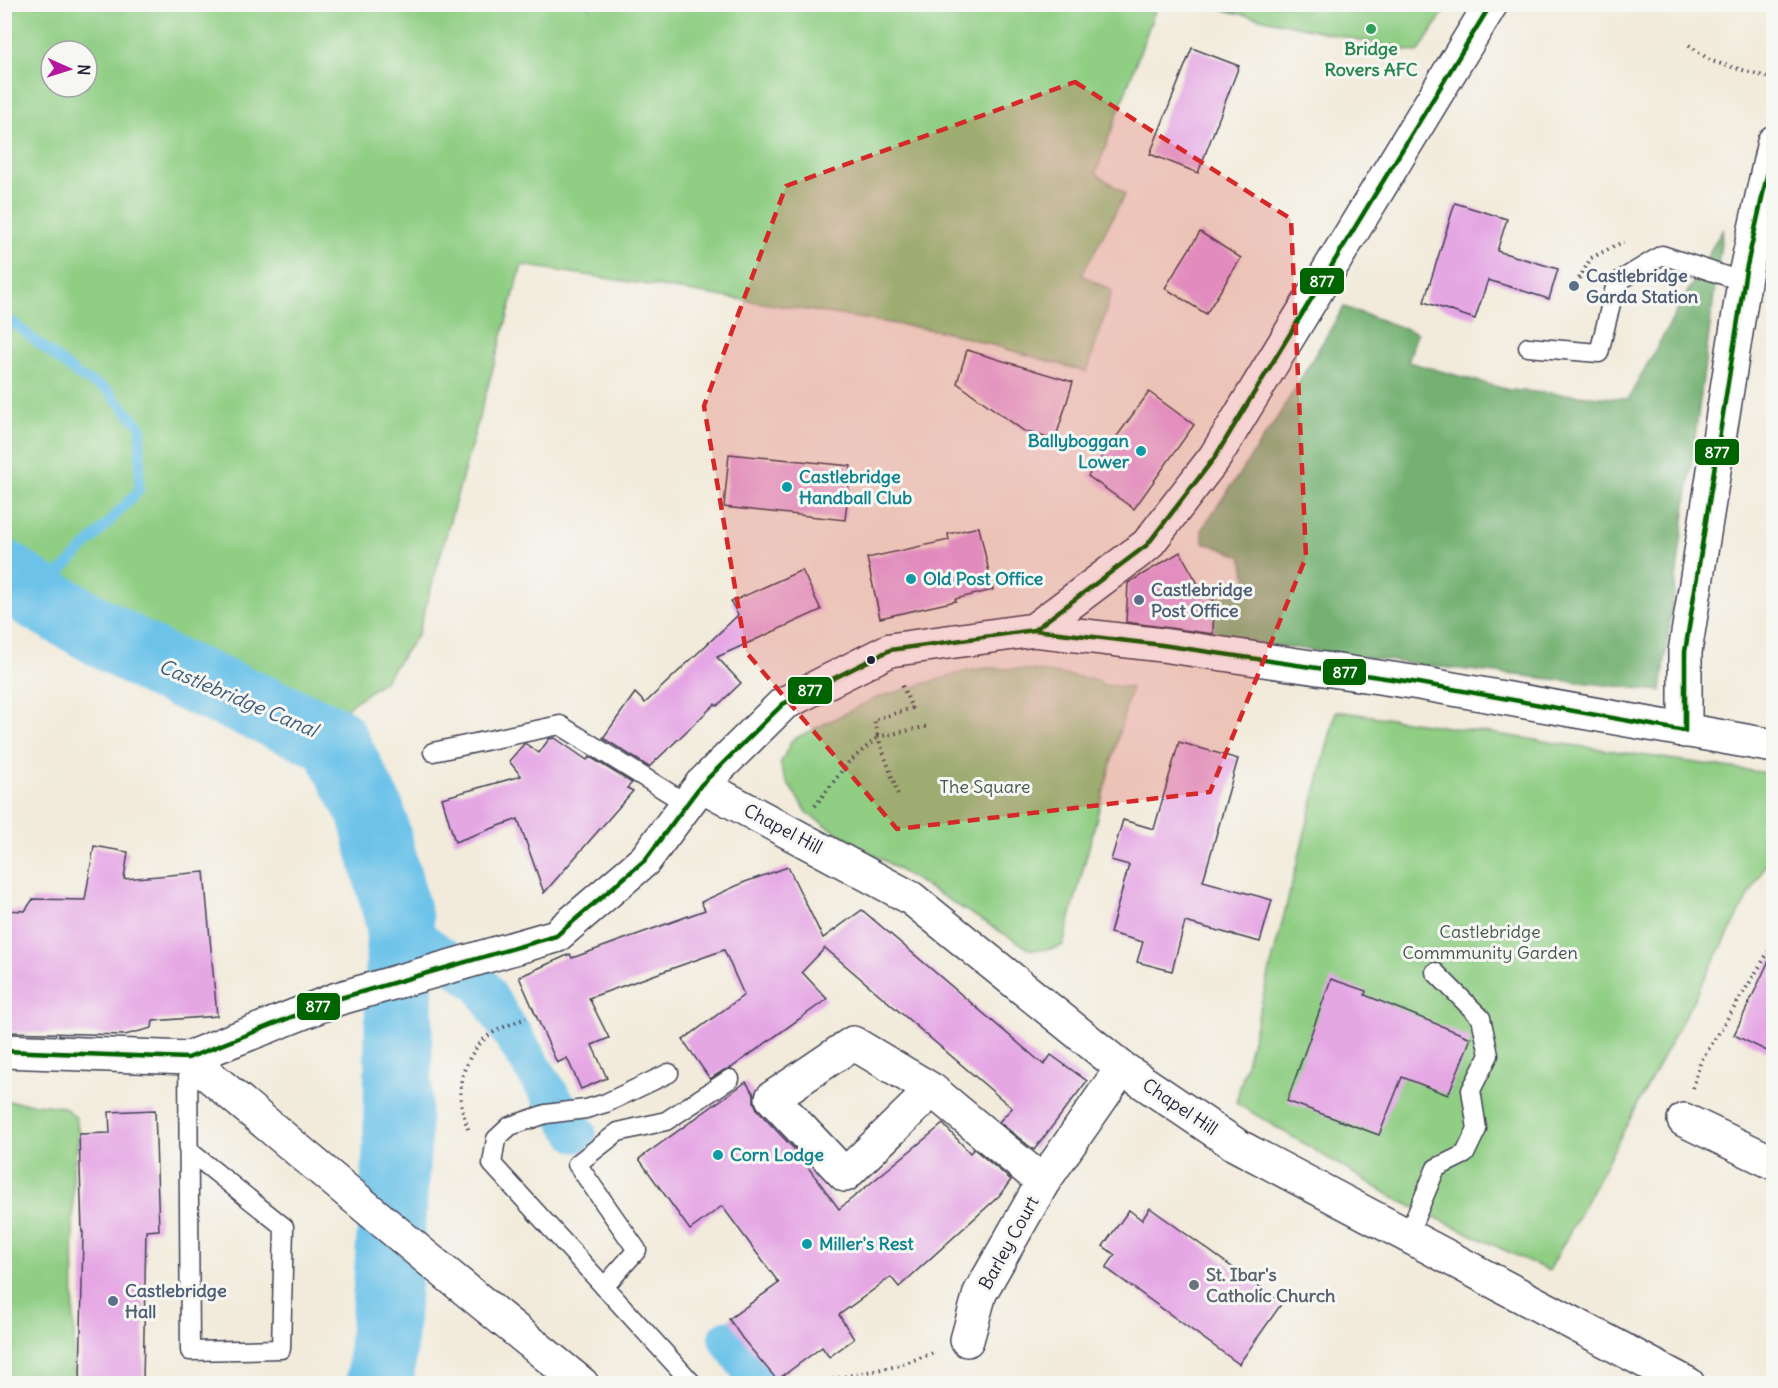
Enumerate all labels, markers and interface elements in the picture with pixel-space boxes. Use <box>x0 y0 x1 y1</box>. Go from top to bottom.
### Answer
marker: Bridge Rovers AFC <box>1364 22 1378 36</box>
place label: Bridge Rovers AFC <box>1324 37 1418 81</box>
north arrow <box>39 39 99 99</box>
text: N <box>74 64 94 76</box>
place label: Castlebridge Garda Station <box>1586 264 1699 308</box>
line badge: 877 <box>1299 267 1345 295</box>
text: 877 <box>1310 271 1335 291</box>
marker: Castlebridge Garda Station <box>1567 279 1581 293</box>
place label: Ballyboggan Lower <box>1028 429 1130 473</box>
line badge: 877 <box>1694 438 1740 466</box>
text: 877 <box>1705 442 1730 462</box>
marker: Ballyboggan Lower <box>1134 444 1148 458</box>
place label: Castlebridge Handball Club <box>799 465 912 509</box>
marker: Castlebridge Handball Club <box>780 480 794 494</box>
place label: Old Post Office <box>923 567 1044 590</box>
marker: Old Post Office <box>904 572 918 586</box>
place label: Castlebridge Post Office <box>1151 578 1253 622</box>
marker: Castlebridge Post Office <box>1132 593 1146 607</box>
water label: Castlebridge Canal <box>155 653 323 743</box>
unlabelled marker <box>865 654 877 666</box>
line badge: 877 <box>1322 658 1367 686</box>
text: 877 <box>1333 662 1358 682</box>
line badge: 877 <box>787 676 833 705</box>
text: 877 <box>798 680 823 700</box>
park label: The Square <box>940 775 1030 798</box>
street label: Chapel Hill <box>740 798 827 859</box>
park label: Castlebridge Commmunity Garden <box>1402 920 1578 964</box>
line badge: 877 <box>296 992 341 1021</box>
text: 877 <box>306 996 331 1016</box>
street label: Chapel Hill <box>1138 1073 1222 1140</box>
place label: Corn Lodge <box>730 1143 824 1166</box>
marker: Corn Lodge <box>711 1148 725 1162</box>
street label: Barley Court <box>973 1192 1044 1294</box>
place label: Miller's Rest <box>819 1232 915 1255</box>
marker: Miller's Rest <box>800 1237 814 1251</box>
place label: St. Ibar's Catholic Church <box>1206 1263 1336 1307</box>
marker: St. Ibar's Catholic Church <box>1187 1278 1201 1292</box>
place label: Castlebridge Hall <box>125 1279 227 1323</box>
marker: Castlebridge Hall <box>106 1294 120 1308</box>

